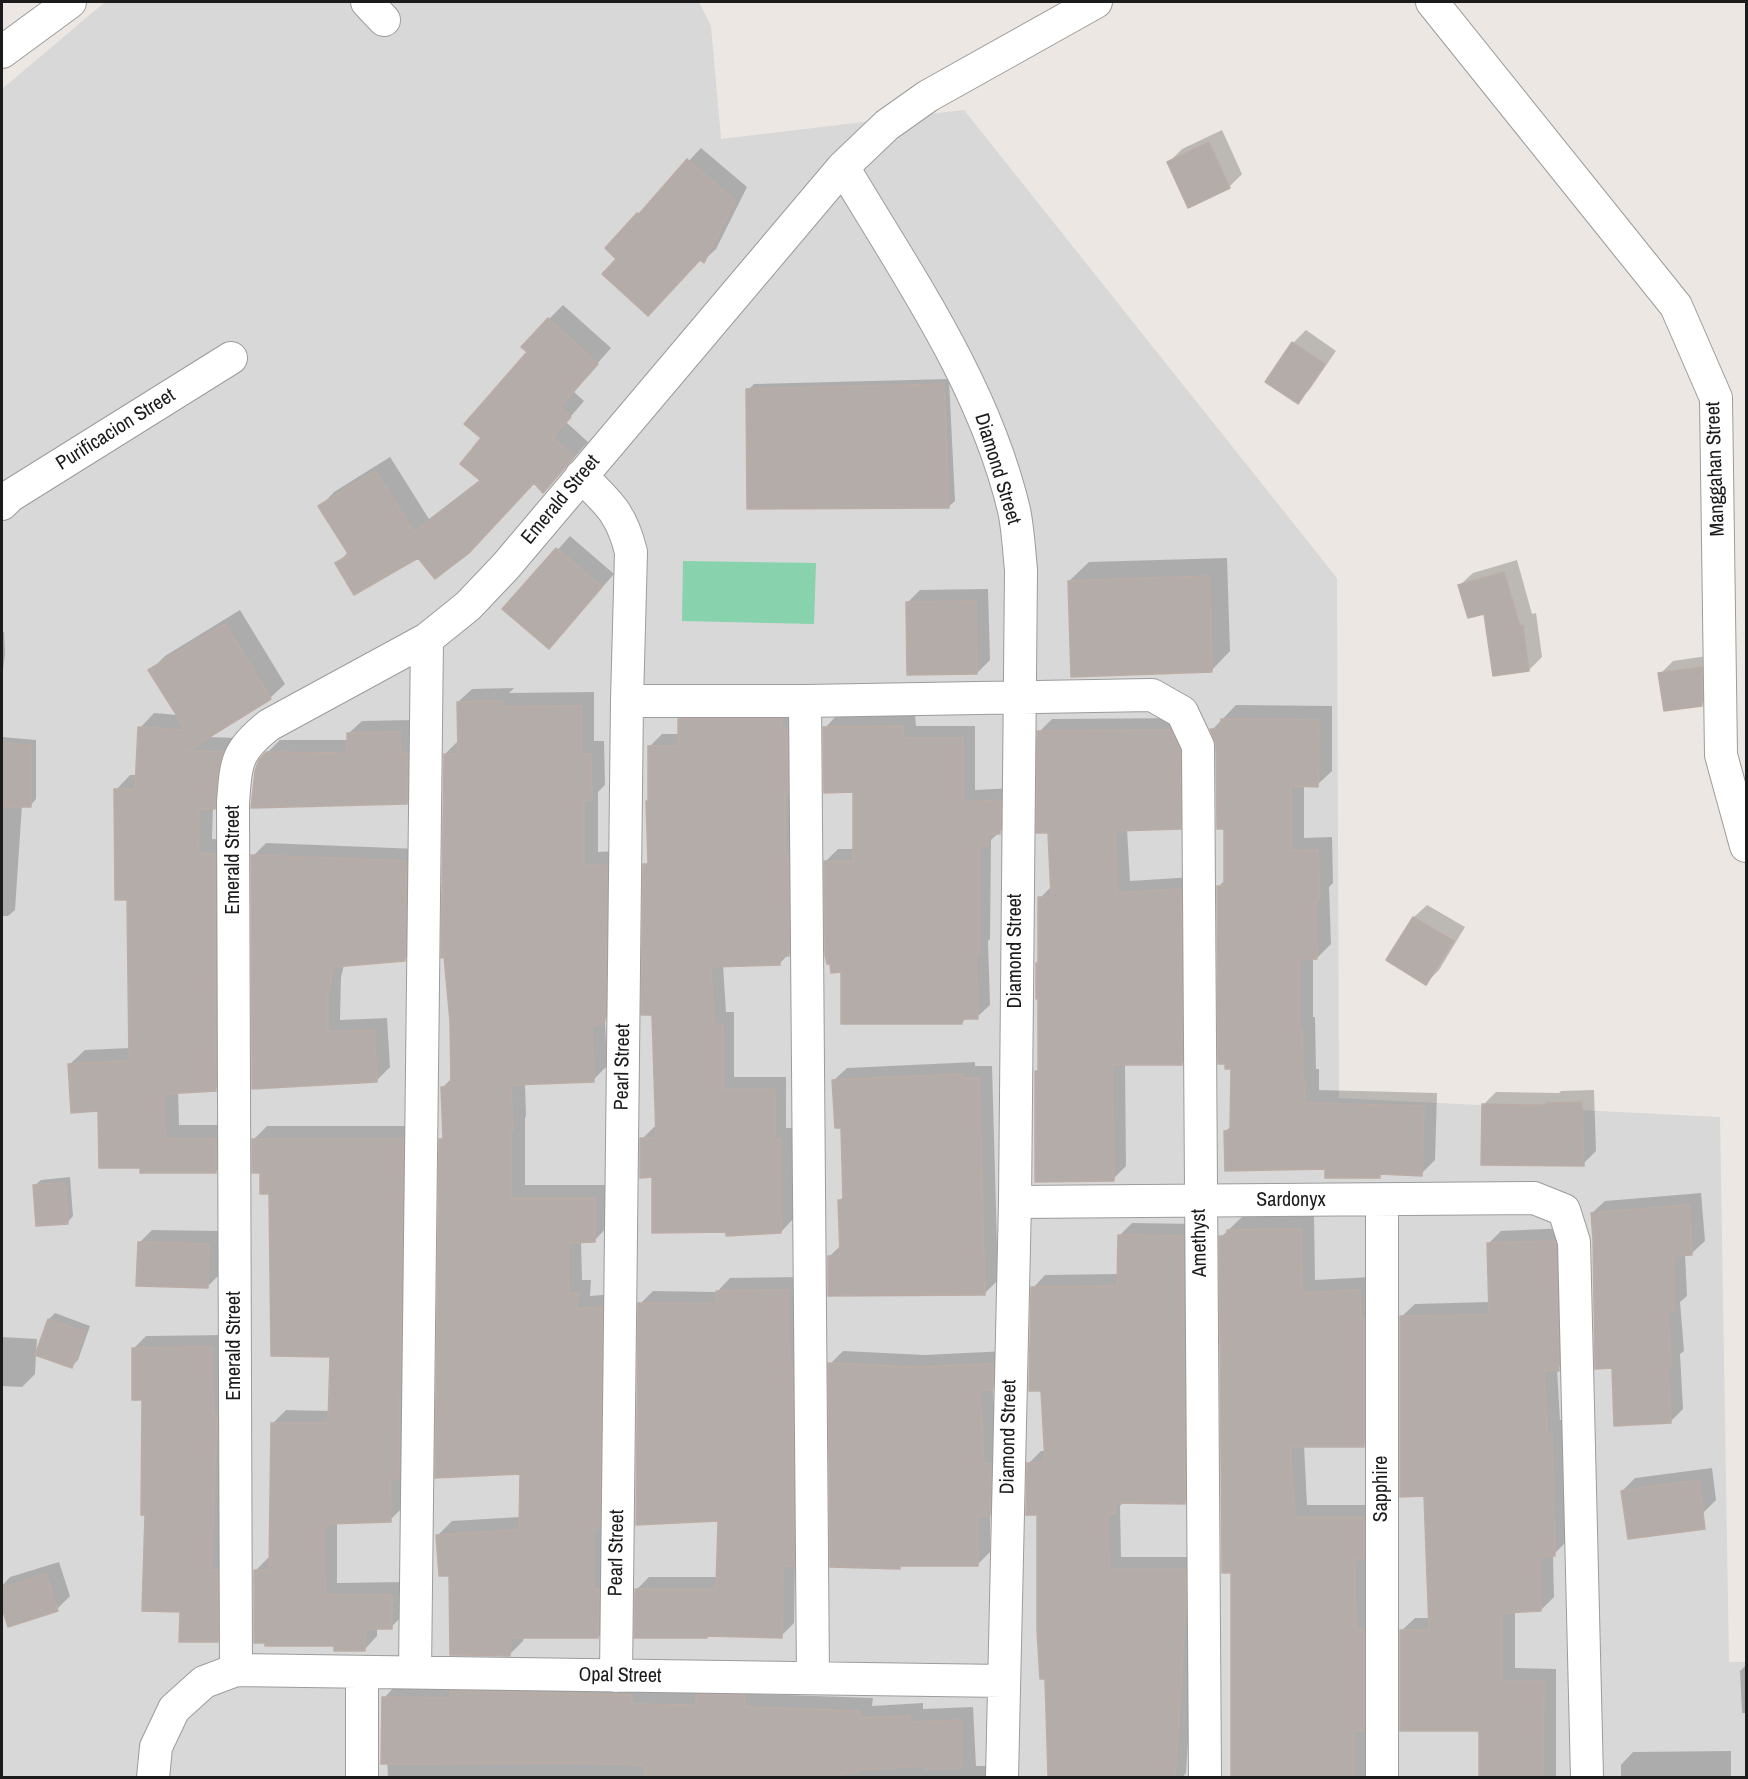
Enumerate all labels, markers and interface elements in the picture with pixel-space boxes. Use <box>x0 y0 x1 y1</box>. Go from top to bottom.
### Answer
street label: Purificacion Street <box>52 384 180 476</box>
street label: Manggahan Street <box>1702 401 1730 537</box>
street label: Diamond Street <box>969 411 1025 527</box>
street label: Emerald Street <box>517 450 605 550</box>
street label: Emerald Street <box>222 805 246 915</box>
street label: Diamond Street <box>1004 894 1028 1008</box>
street label: Pearl Street <box>610 1023 636 1111</box>
street label: Sardonyx <box>1256 1189 1326 1213</box>
street label: Amethyst <box>1187 1209 1213 1277</box>
street label: Emerald Street <box>223 1291 247 1401</box>
street label: Diamond Street <box>996 1379 1022 1495</box>
street label: Sapphire <box>1370 1456 1394 1522</box>
street label: Pearl Street <box>604 1509 630 1597</box>
street label: Opal Street <box>578 1663 662 1689</box>

